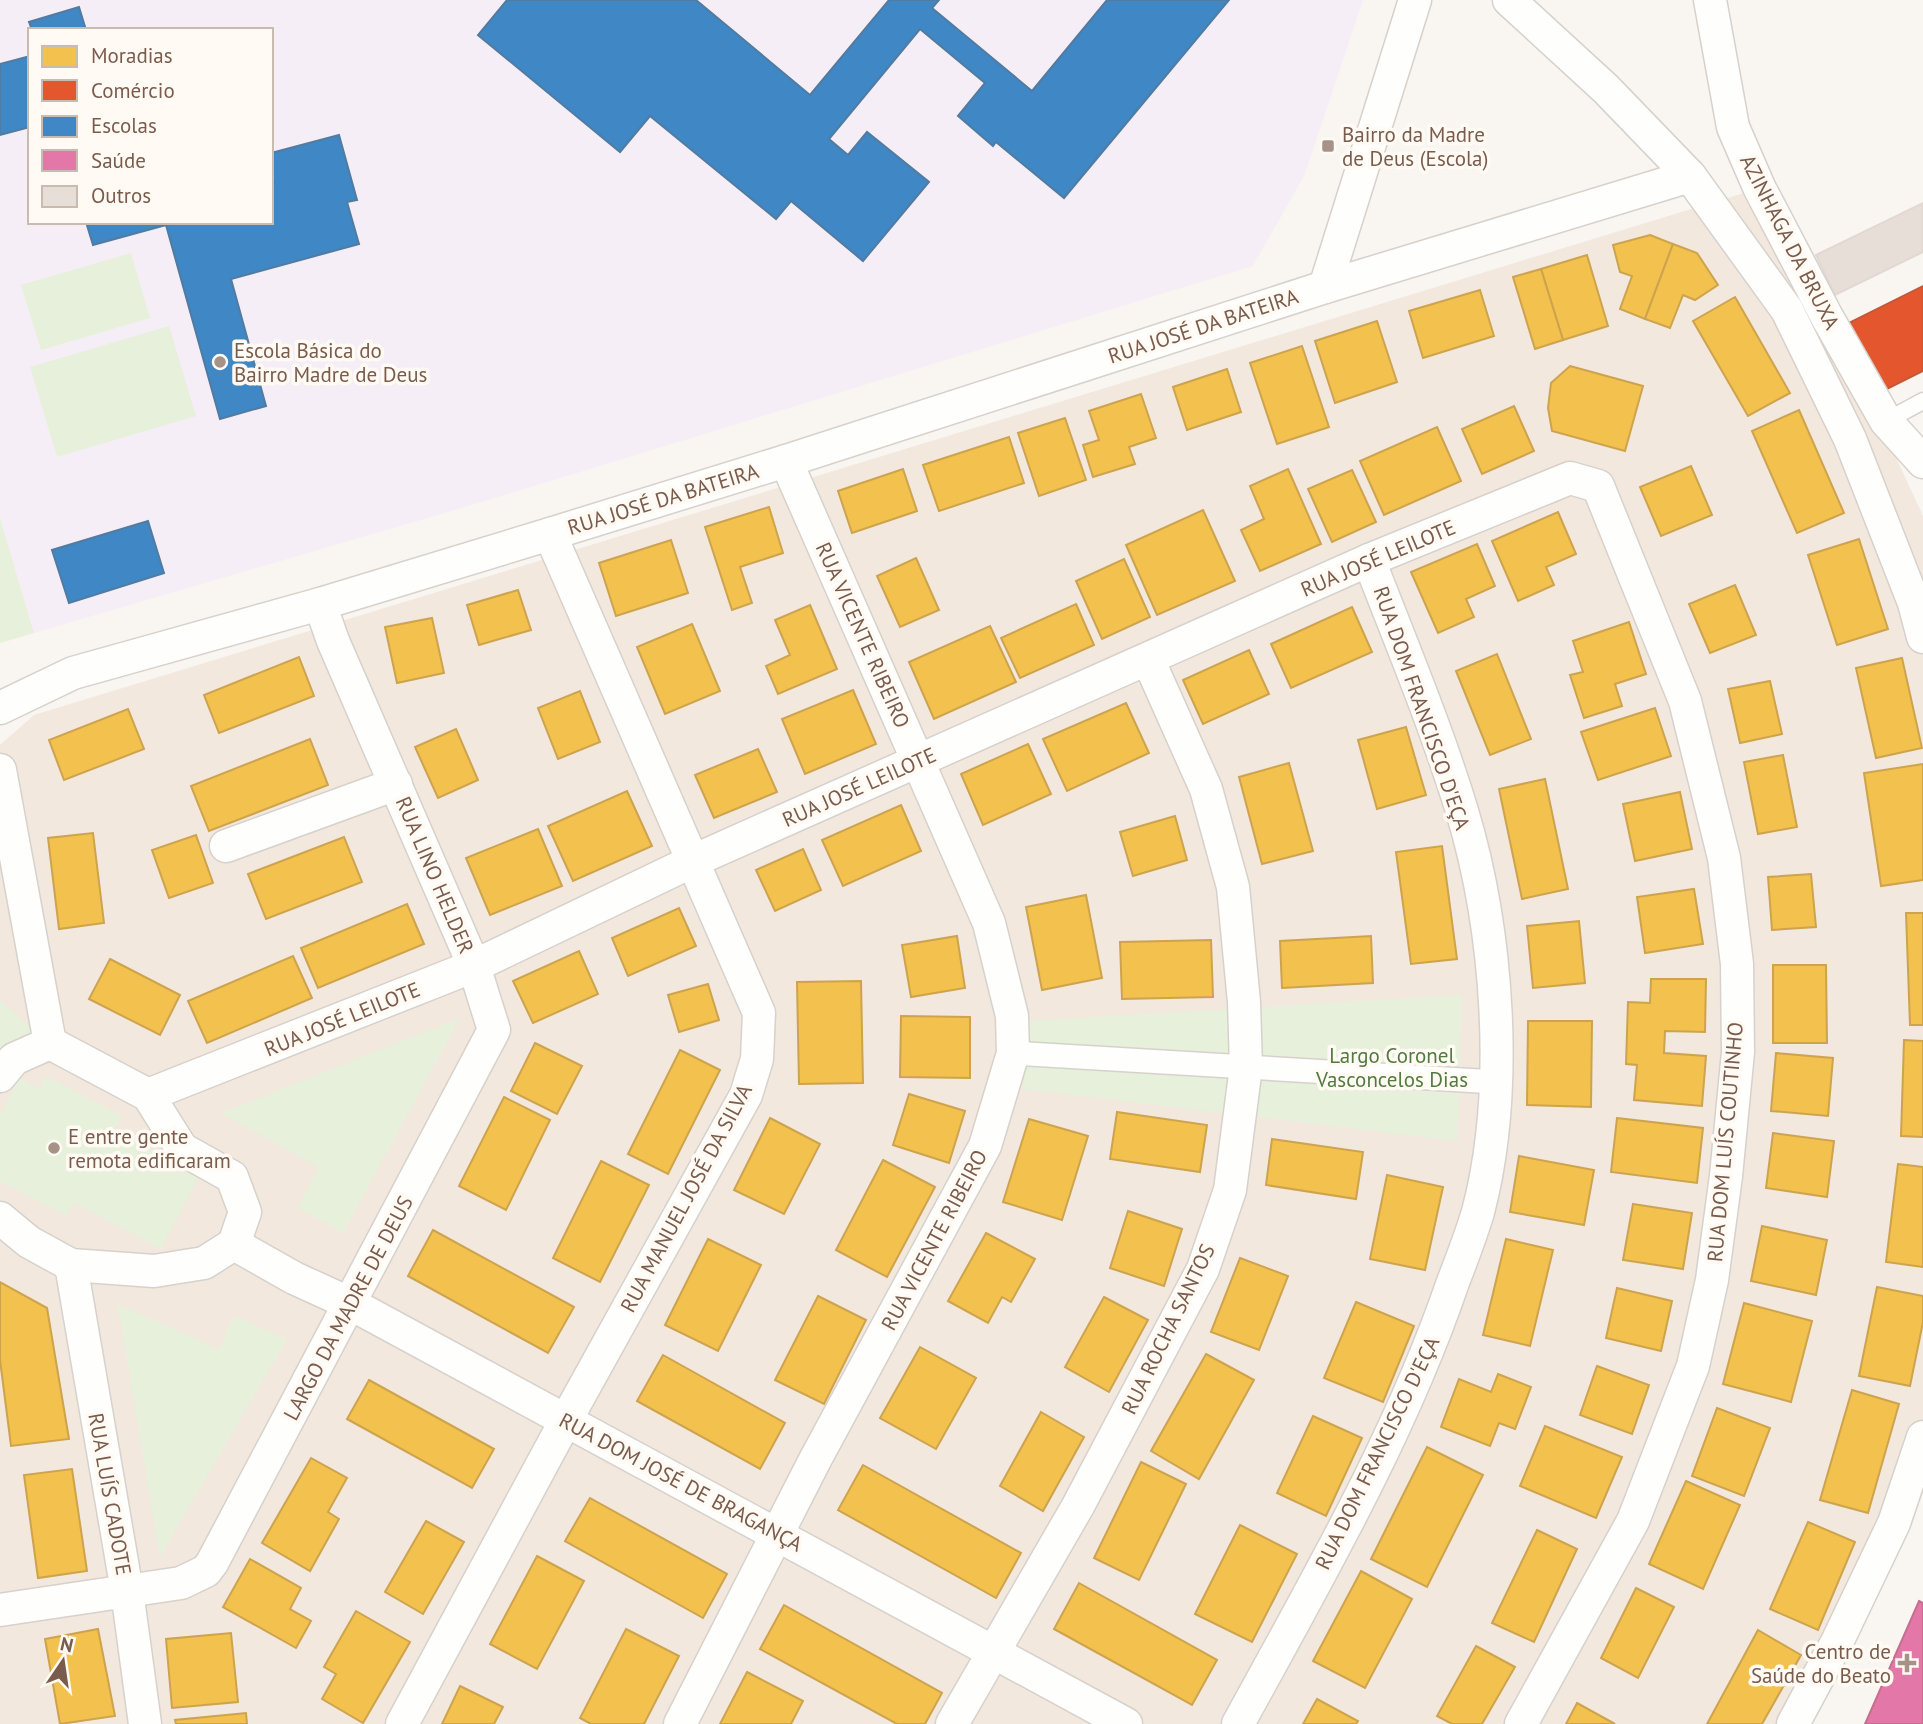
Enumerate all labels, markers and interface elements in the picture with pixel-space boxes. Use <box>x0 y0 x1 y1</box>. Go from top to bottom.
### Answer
legend <box>28 28 273 224</box>
text: Moradias <box>91 42 173 69</box>
text: Comércio <box>91 77 175 104</box>
text: Escolas <box>91 112 157 139</box>
place label: Bairro da Madre de Deus (Escola) <box>1342 121 1488 172</box>
marker: Bairro da Madre de Deus (Escola) <box>1320 138 1336 154</box>
text: Saúde <box>91 147 146 174</box>
street label: AZINHAGA DA BRUXA <box>1734 150 1846 335</box>
text: Outros <box>91 182 151 209</box>
street label: RUA JOSÉ DA BATEIRA <box>1105 282 1302 369</box>
place label: Escola Básica do Bairro Madre de Deus <box>234 337 427 388</box>
marker: Escola Básica do Bairro Madre de Deus <box>212 354 228 370</box>
street label: RUA JOSÉ DA BATEIRA <box>564 457 762 541</box>
street label: RUA JOSÉ LEILOTE <box>1296 513 1460 603</box>
street label: RUA VICENTE RIBEIRO <box>810 538 916 732</box>
street label: RUA DOM FRANCISCO D'EÇA <box>1368 583 1477 834</box>
street label: RUA JOSÉ LEILOTE <box>778 741 940 833</box>
street label: RUA LINO HELDER <box>390 792 480 958</box>
street label: RUA JOSÉ LEILOTE <box>260 975 424 1063</box>
street label: RUA DOM LUÍS COUTINHO <box>1701 1021 1749 1263</box>
park label: Largo Coronel Vasconcelos Dias <box>1315 1042 1468 1093</box>
street label: RUA MANUEL JOSÉ DA SILVA <box>614 1079 758 1317</box>
place label: E entre gente remota edificaram <box>68 1123 231 1174</box>
marker: E entre gente remota edificaram <box>46 1140 62 1156</box>
street label: RUA VICENTE RIBEIRO <box>875 1145 993 1335</box>
street label: LARGO DA MADRE DE DEUS <box>277 1191 419 1425</box>
street label: RUA ROCHA SANTOS <box>1115 1239 1221 1419</box>
street label: RUA DOM FRANCISCO D'EÇA <box>1309 1331 1446 1574</box>
street label: RUA DOM JOSÉ DE BRAGANÇA <box>555 1406 808 1558</box>
street label: RUA LUÍS CADOTE <box>82 1411 138 1577</box>
north arrow <box>28 1626 98 1696</box>
text: N <box>58 1631 76 1658</box>
place label: Centro de Saúde do Beato <box>1751 1638 1891 1689</box>
marker: Centro de Saúde do Beato <box>1897 1653 1917 1673</box>

